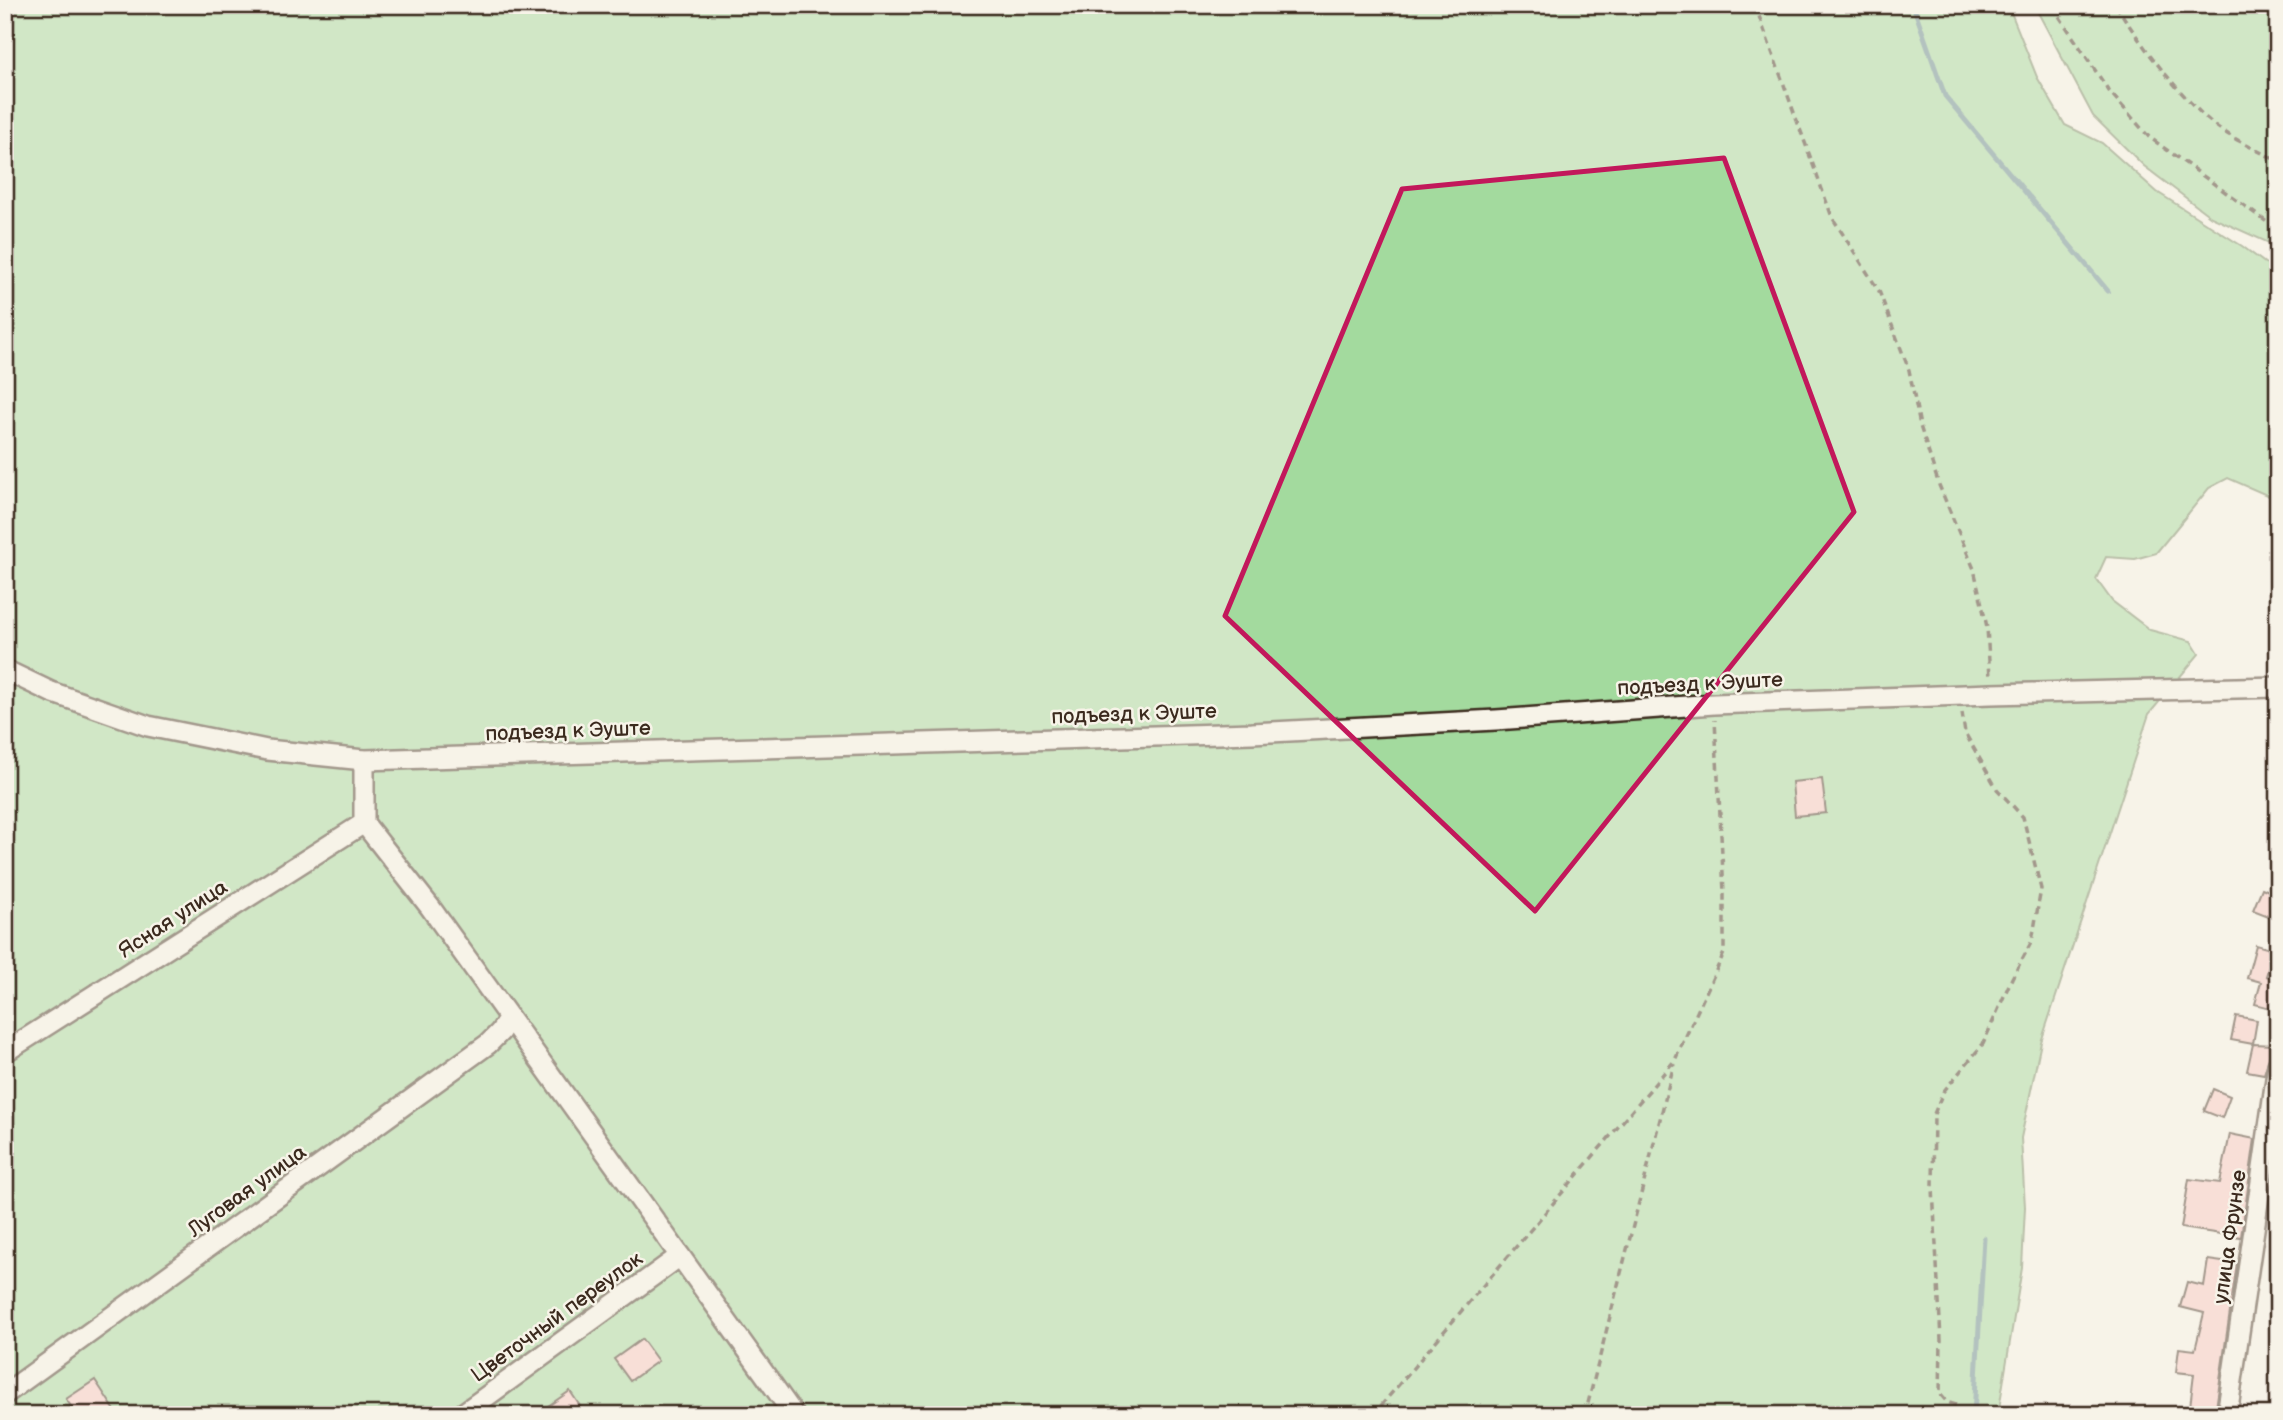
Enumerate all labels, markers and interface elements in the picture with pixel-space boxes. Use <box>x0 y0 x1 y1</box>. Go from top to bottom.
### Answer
street label: подъезд к Эуште <box>1617 667 1784 701</box>
street label: подъезд к Эуште <box>1051 699 1218 729</box>
street label: подъезд к Эуште <box>485 716 652 746</box>
street label: Ясная улица <box>114 874 233 963</box>
street label: Луговая улица <box>182 1139 312 1243</box>
street label: улица Фрунзе <box>2208 1168 2252 1306</box>
street label: Цветочный переулок <box>466 1246 648 1388</box>

